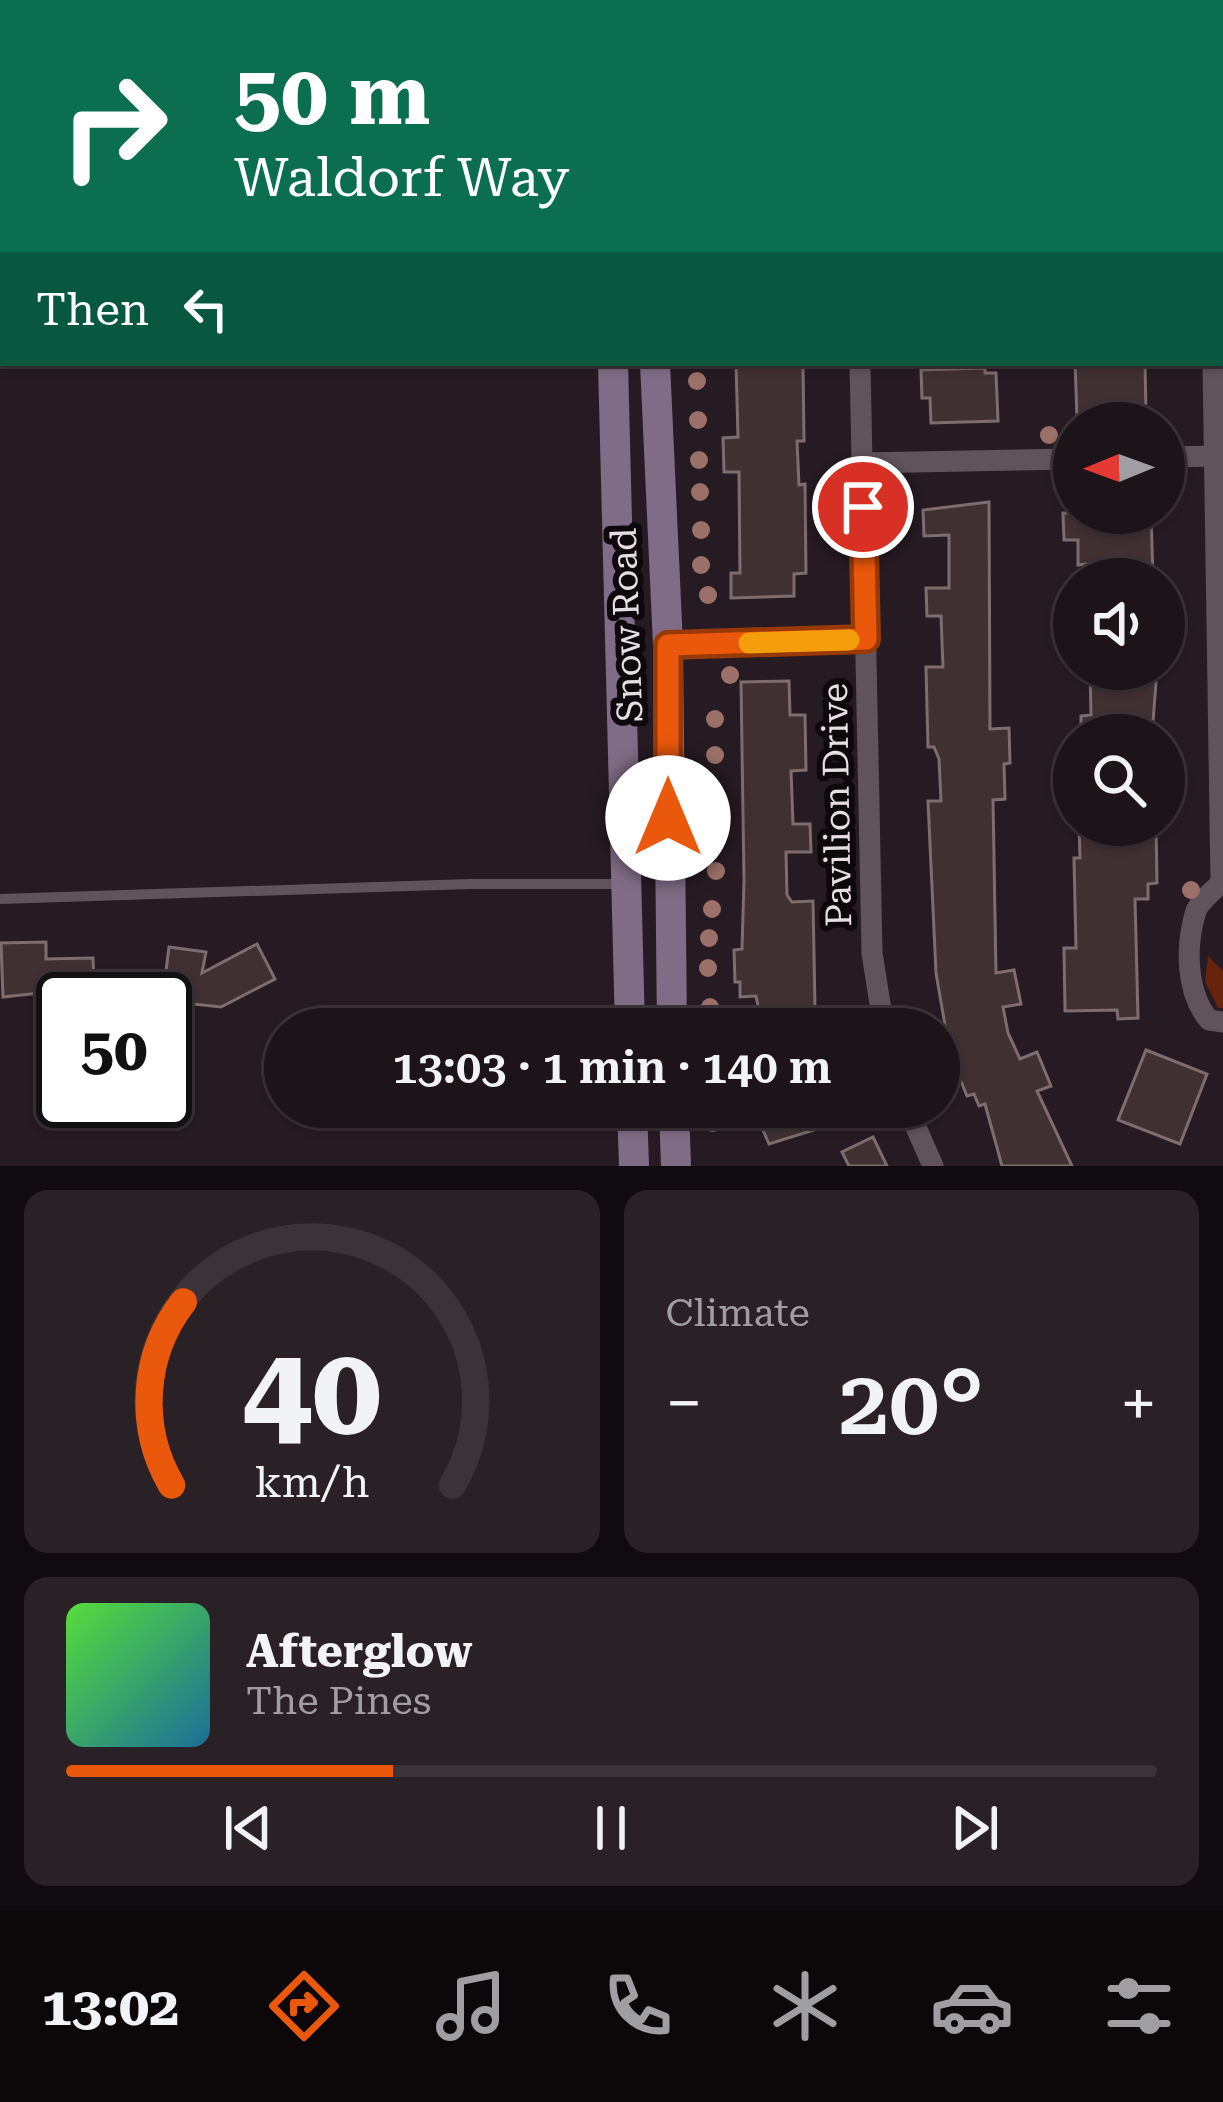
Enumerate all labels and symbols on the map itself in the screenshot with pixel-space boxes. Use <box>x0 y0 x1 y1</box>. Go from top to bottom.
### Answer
north arrow <box>1053 402 1185 534</box>
pin <box>812 456 914 558</box>
street label: Snow Road <box>603 527 651 723</box>
street label: Pavilion Drive <box>814 683 860 927</box>
position arrow <box>605 755 731 881</box>
speed limit sign: 50 <box>36 972 192 1128</box>

